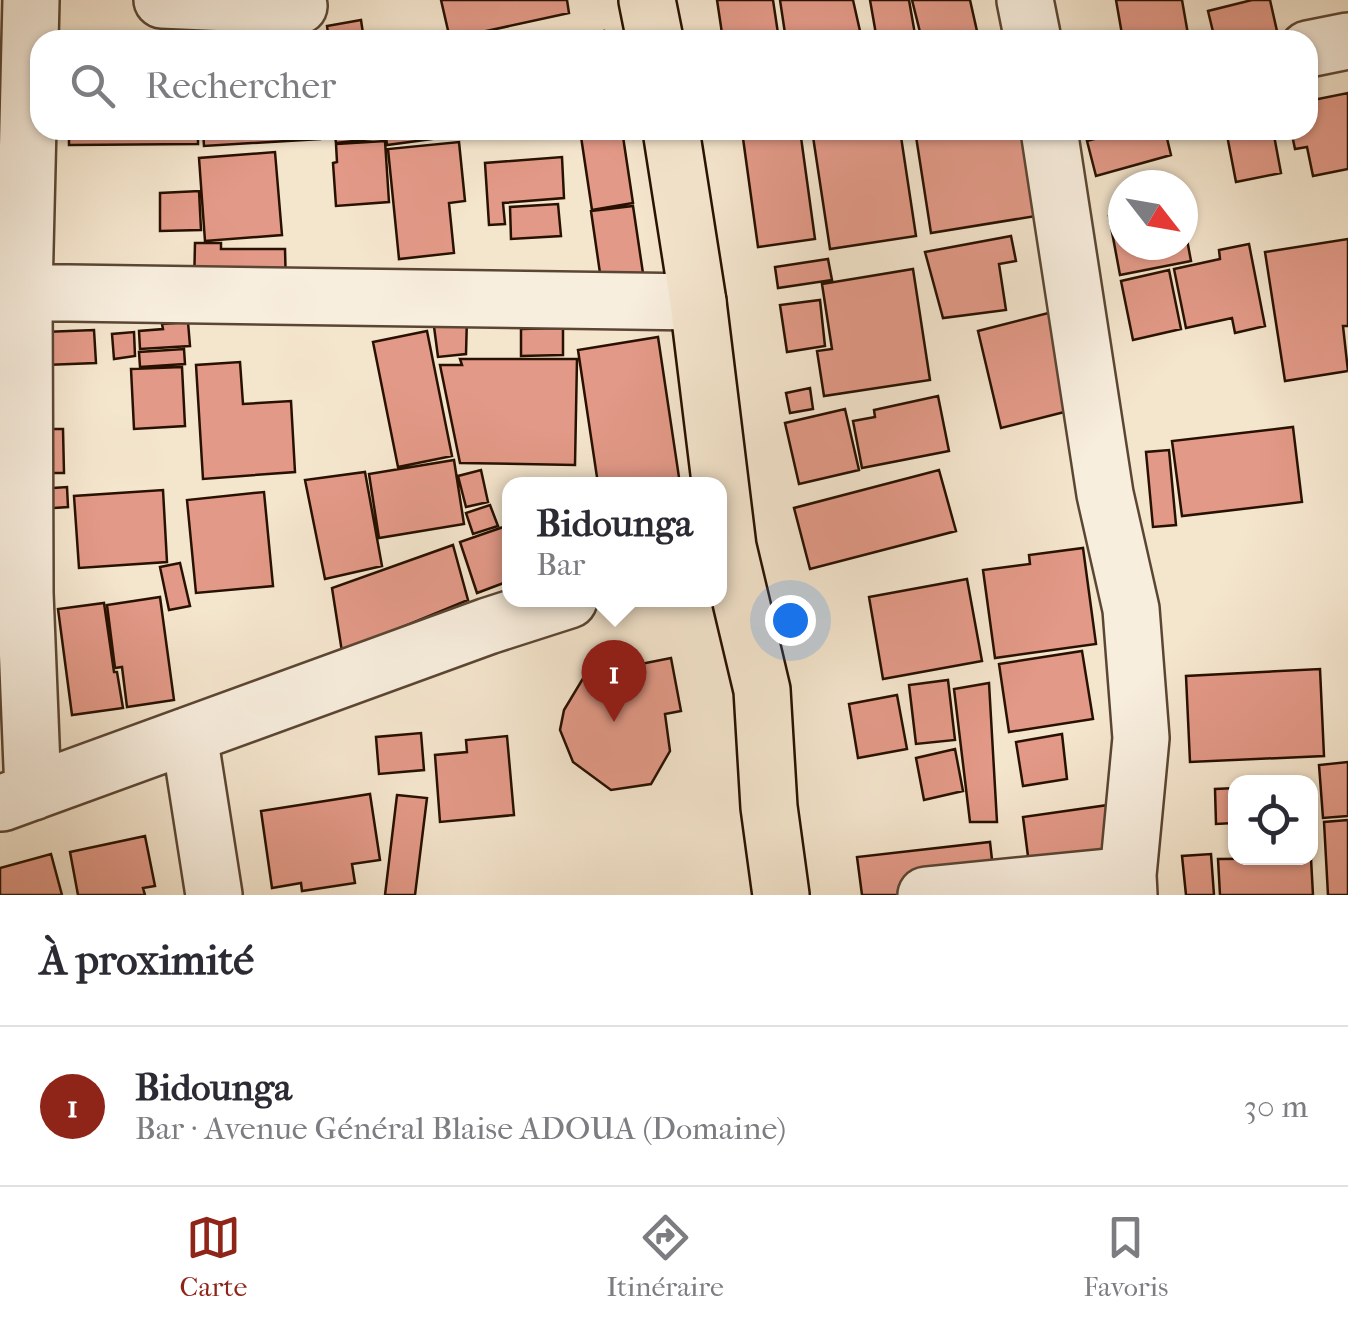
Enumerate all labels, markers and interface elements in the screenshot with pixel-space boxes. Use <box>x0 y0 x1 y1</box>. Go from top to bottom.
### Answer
search box <box>30 30 1318 140</box>
icon: search <box>65 58 120 113</box>
text: Rechercher <box>145 63 336 108</box>
north arrow <box>1108 170 1198 260</box>
popup <box>502 477 727 607</box>
text: Bidounga <box>536 501 693 546</box>
text: Bar <box>536 546 585 583</box>
your location <box>765 595 816 646</box>
pin: 1 <box>582 640 646 722</box>
map controls <box>1228 775 1318 865</box>
button: locate <box>1228 775 1318 865</box>
text: À proximité <box>40 936 254 985</box>
text: Bidounga <box>135 1065 292 1110</box>
text: 1 <box>67 1088 78 1125</box>
text: 30 m <box>1244 1088 1308 1125</box>
text: Bar · Avenue Général Blaise ADOUA (Domaine) <box>135 1110 786 1147</box>
tab: Carte <box>180 1210 247 1303</box>
tab: Itinéraire <box>606 1210 724 1303</box>
tab: Favoris <box>1083 1210 1168 1303</box>

